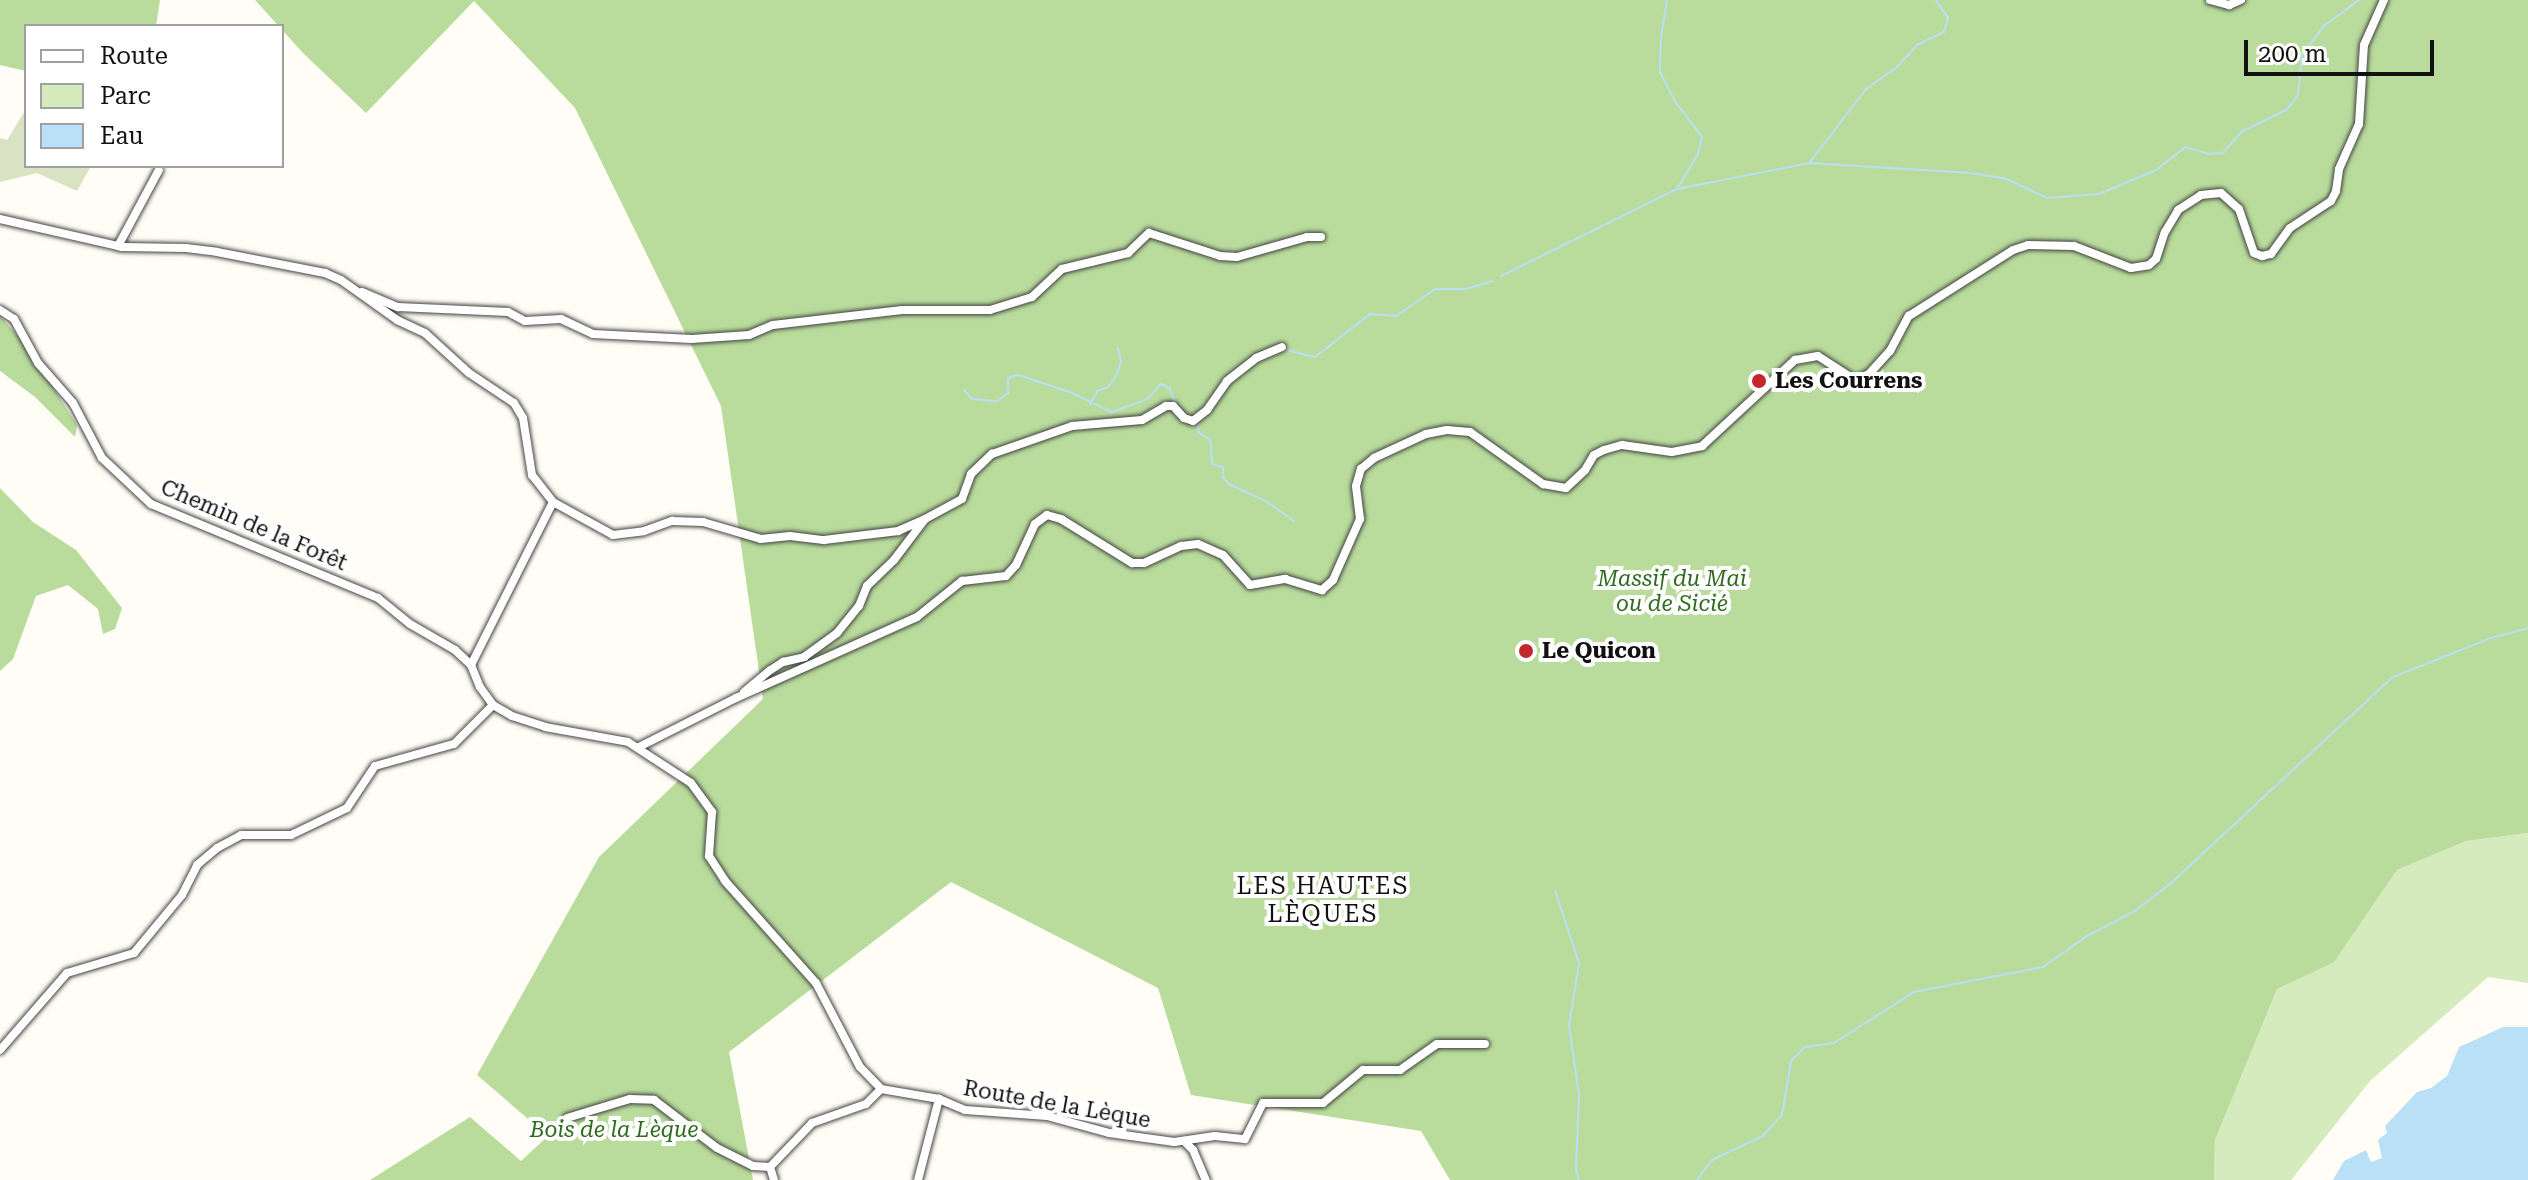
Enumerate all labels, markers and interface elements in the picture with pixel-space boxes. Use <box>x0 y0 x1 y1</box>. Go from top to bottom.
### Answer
legend <box>24 24 284 168</box>
scale bar <box>2248 24 2438 74</box>
text: 200 m <box>2258 40 2326 68</box>
text: Route <box>100 42 168 70</box>
text: Parc <box>100 82 151 110</box>
text: Eau <box>100 122 143 150</box>
place label: Les Courrens <box>1775 368 1922 394</box>
marker: Les Courrens <box>1750 372 1768 390</box>
street label: Chemin de la Forêt <box>157 474 351 576</box>
park label: Massif du Mai ou de Sicié <box>1597 565 1747 616</box>
place label: Le Quicon <box>1542 638 1656 664</box>
marker: Le Quicon <box>1517 642 1535 660</box>
district label: LES HAUTES LÈQUES <box>1236 873 1410 929</box>
street label: Route de la Lèque <box>961 1075 1153 1133</box>
park label: Bois de la Lèque <box>530 1117 698 1143</box>

